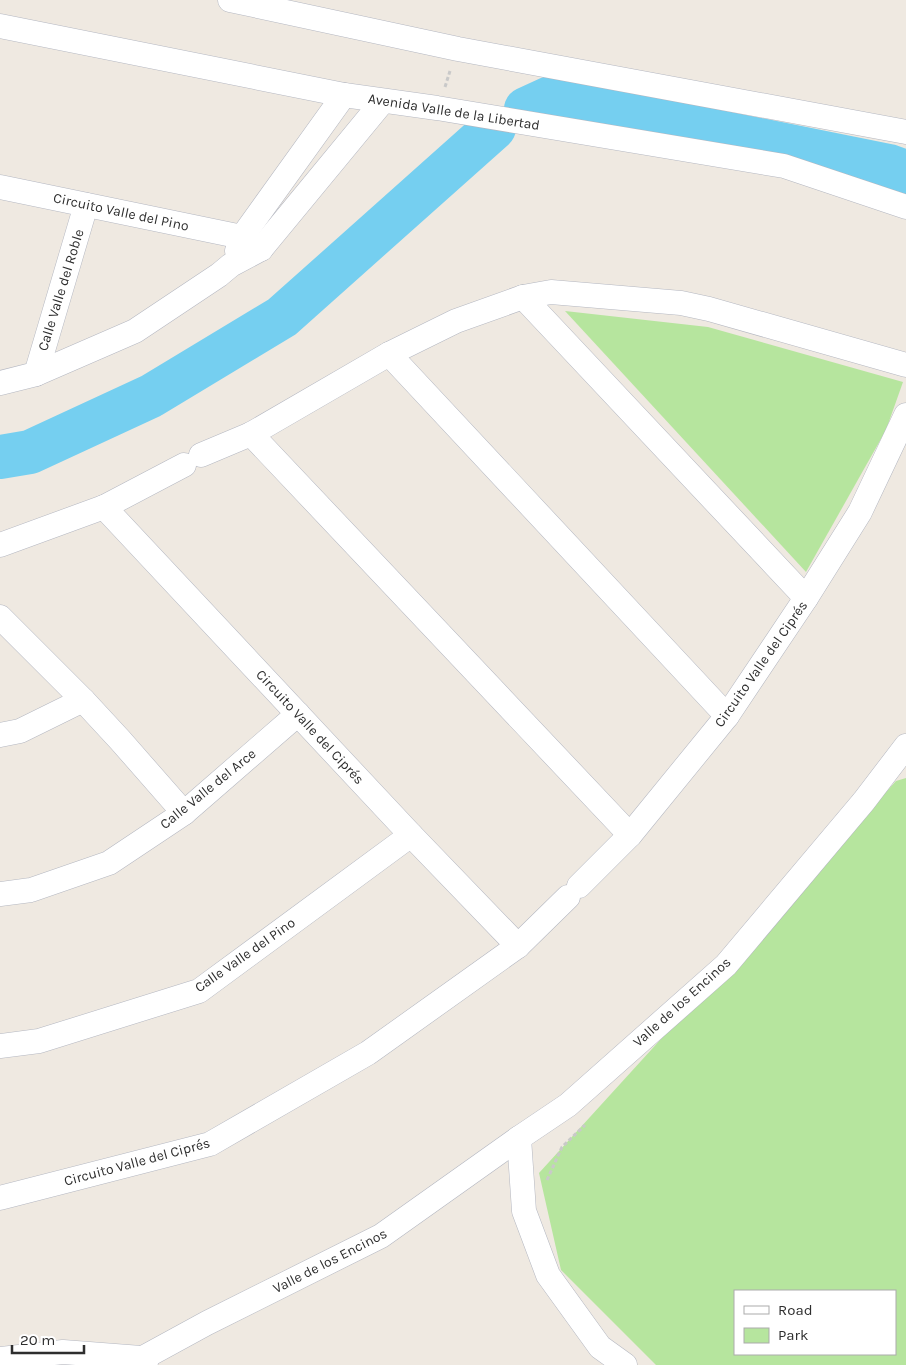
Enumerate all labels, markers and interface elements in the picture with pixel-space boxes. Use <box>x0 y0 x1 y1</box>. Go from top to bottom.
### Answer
street label: Avenida Valle de la Libertad <box>367 90 541 134</box>
street label: Circuito Valle del Pino <box>52 189 190 235</box>
street label: Calle Valle del Roble <box>34 227 88 353</box>
street label: Circuito Valle del Ciprés <box>711 597 811 731</box>
street label: Circuito Valle del Ciprés <box>252 666 368 788</box>
street label: Calle Valle del Arce <box>157 745 259 833</box>
street label: Calle Valle del Pino <box>191 914 299 996</box>
street label: Valle de los Encinos <box>630 954 734 1050</box>
street label: Circuito Valle del Ciprés <box>62 1134 212 1190</box>
street label: Valle de los Encinos <box>270 1225 390 1297</box>
legend <box>734 1290 896 1355</box>
text: Road <box>778 1301 813 1319</box>
scale bar <box>12 1322 85 1354</box>
text: Park <box>778 1326 808 1344</box>
text: 20 m <box>20 1331 55 1349</box>

